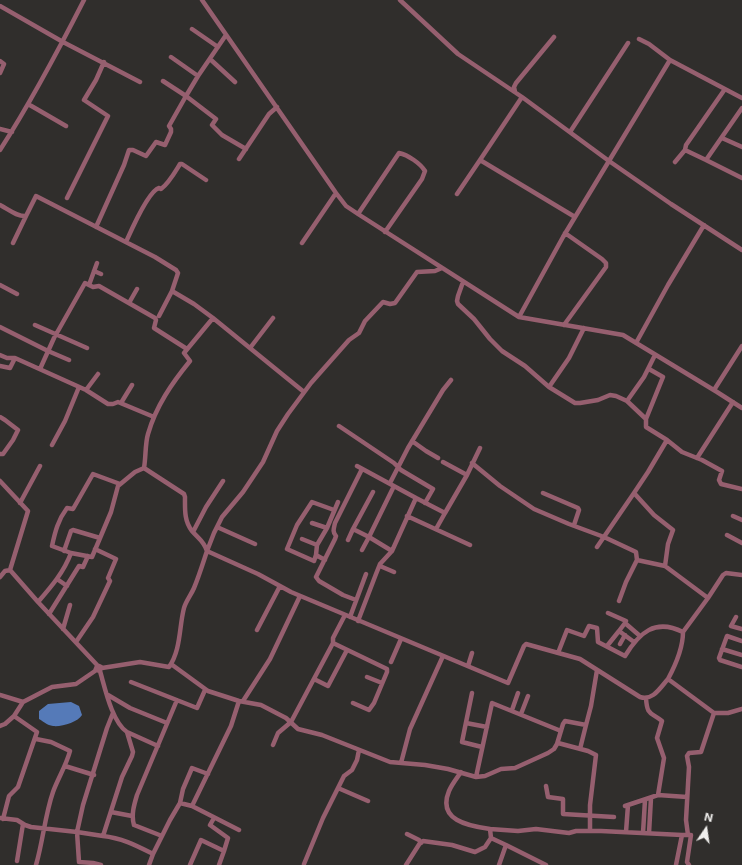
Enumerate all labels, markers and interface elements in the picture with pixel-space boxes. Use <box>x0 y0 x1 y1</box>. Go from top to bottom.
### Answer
north arrow <box>686 809 726 849</box>
text: N <box>703 810 714 825</box>

